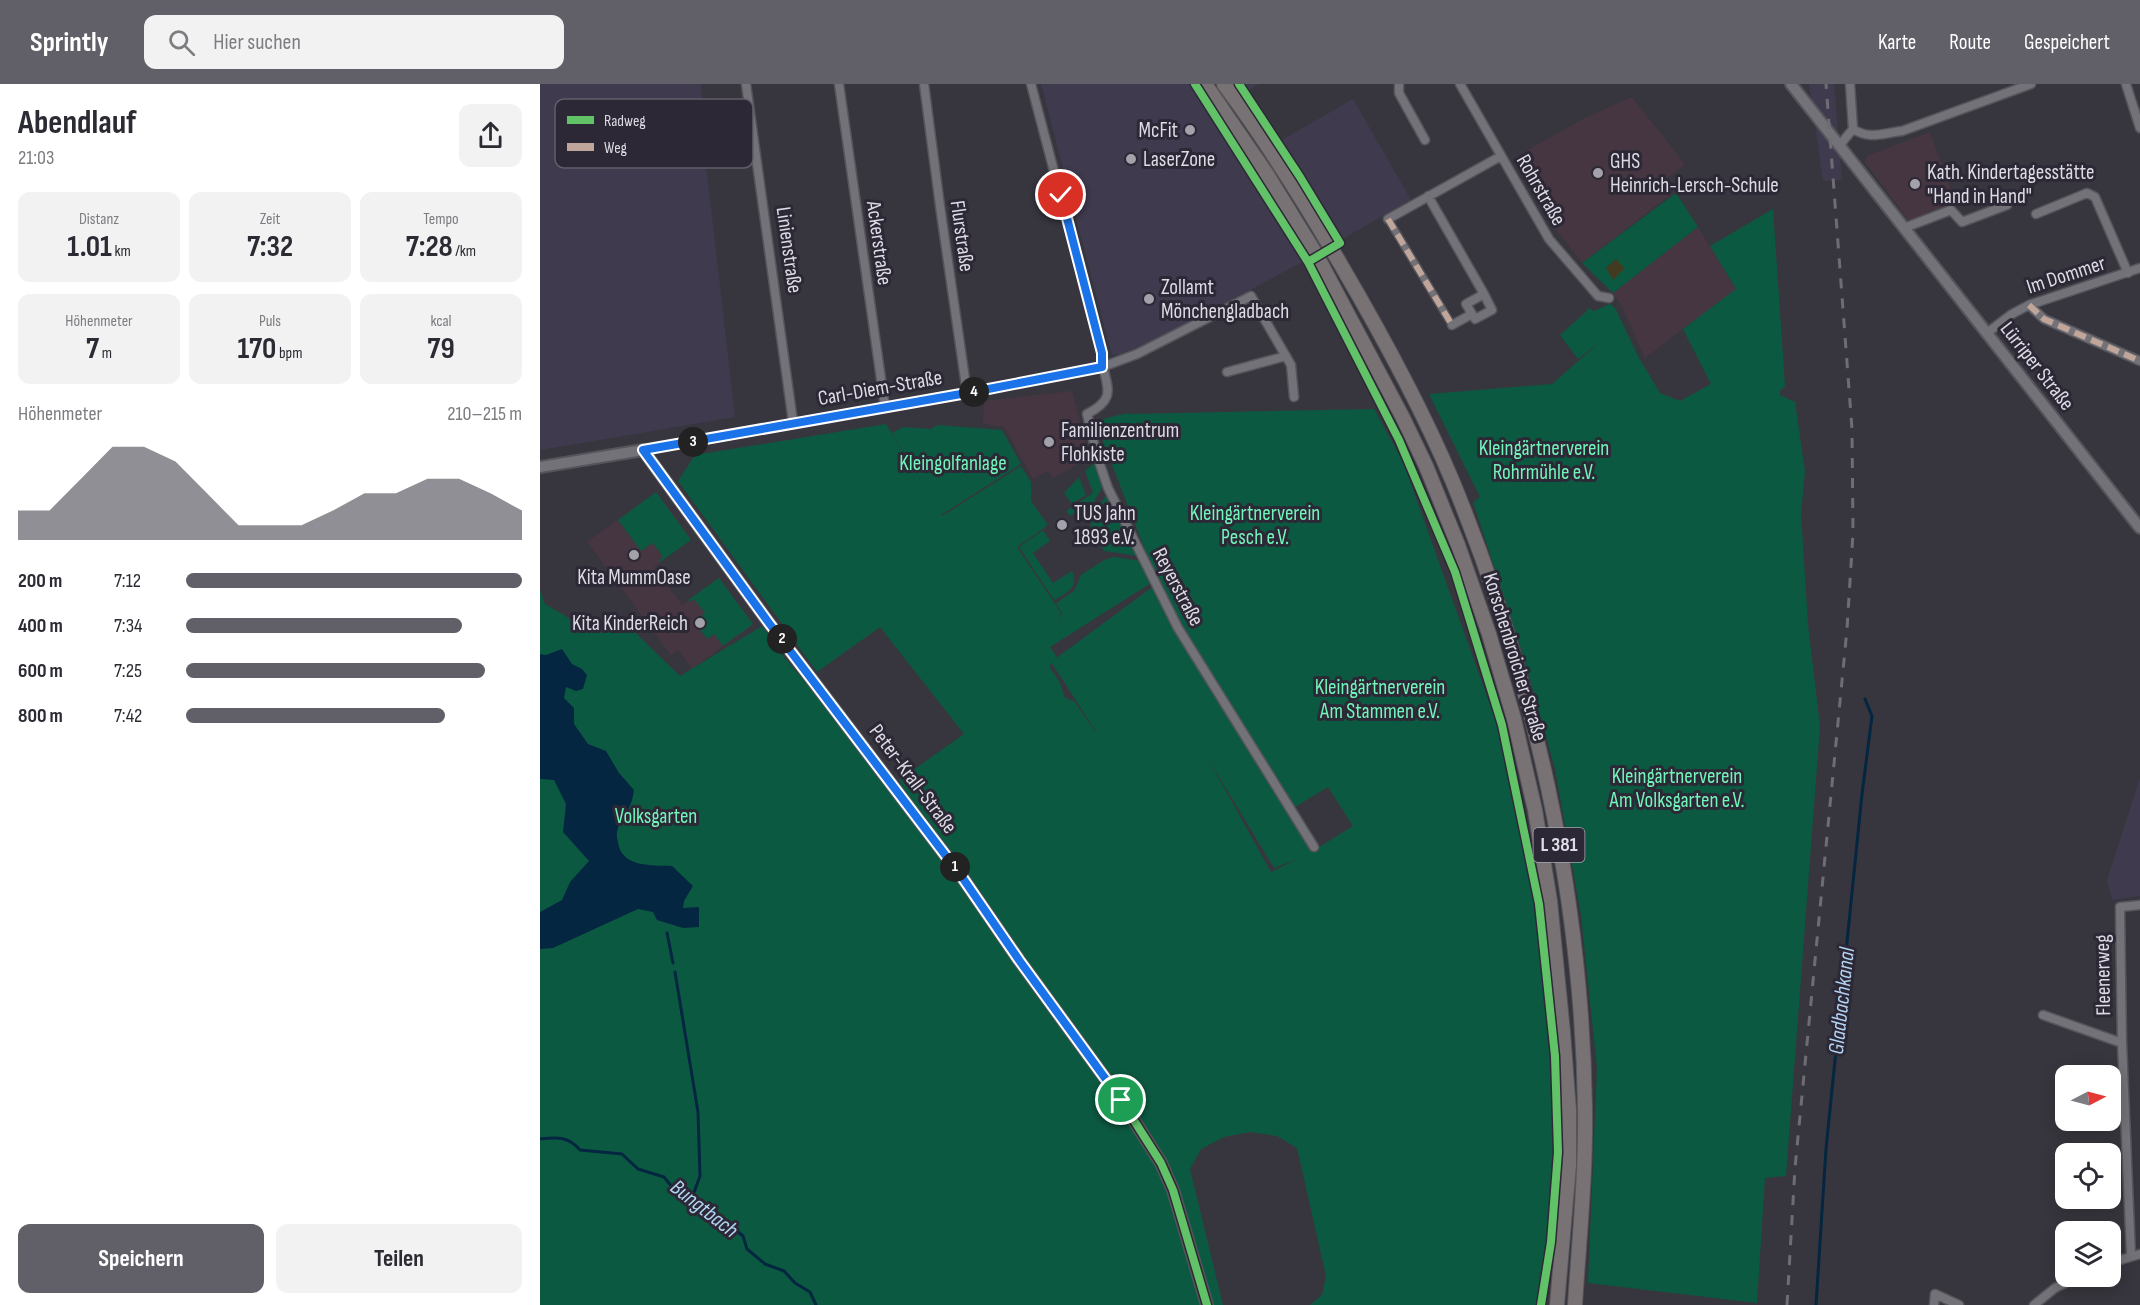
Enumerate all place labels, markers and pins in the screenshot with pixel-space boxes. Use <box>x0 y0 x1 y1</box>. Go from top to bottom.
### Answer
place label: McFit <box>1139 118 1178 143</box>
marker: McFit <box>1183 123 1197 137</box>
place label: LaserZone <box>1143 147 1215 172</box>
place label: GHS Heinrich-Lersch-Schule <box>1610 149 1779 198</box>
marker: LaserZone <box>1124 152 1138 166</box>
place label: Kath. Kindertagesstätte "Hand in Hand" <box>1927 160 2095 209</box>
marker: GHS Heinrich-Lersch-Schule <box>1591 166 1605 180</box>
pin <box>1035 169 1086 220</box>
marker: Kath. Kindertagesstätte "Hand in Hand" <box>1908 177 1922 191</box>
place label: Zollamt Mönchengladbach <box>1161 275 1289 324</box>
marker: Zollamt Mönchengladbach <box>1142 292 1156 306</box>
pin: 4 <box>959 377 989 407</box>
place label: Familienzentrum Flohkiste <box>1061 418 1179 467</box>
pin: 3 <box>678 427 708 457</box>
marker: Familienzentrum Flohkiste <box>1042 435 1056 449</box>
place label: TUS Jahn 1893 e.V. <box>1074 501 1136 550</box>
marker: TUS Jahn 1893 e.V. <box>1055 518 1069 532</box>
marker: Kita MummOase <box>627 548 641 562</box>
place label: Kita MummOase <box>577 565 691 590</box>
place label: Kita KinderReich <box>572 611 688 636</box>
marker: Kita KinderReich <box>693 616 707 630</box>
pin: 2 <box>767 624 797 654</box>
pin: 1 <box>940 852 970 882</box>
pin <box>1095 1074 1146 1125</box>

